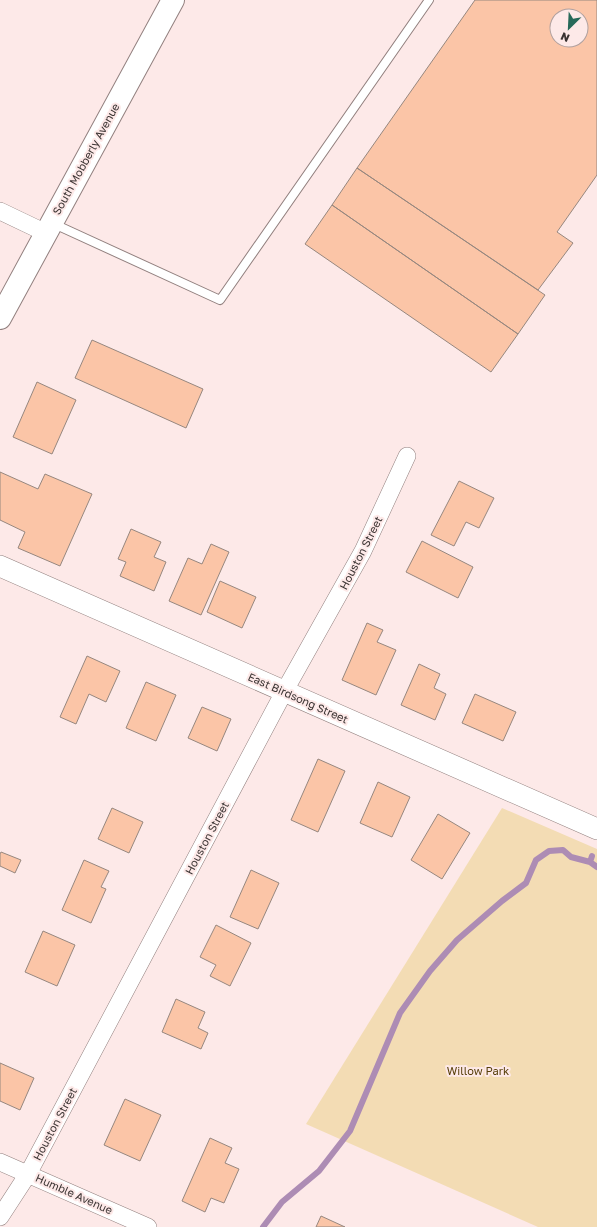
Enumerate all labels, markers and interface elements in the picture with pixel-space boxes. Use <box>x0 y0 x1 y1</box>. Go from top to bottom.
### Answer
north arrow <box>549 8 589 48</box>
text: N <box>558 30 571 45</box>
street label: South Mobberly Avenue <box>49 101 122 217</box>
street label: Houston Street <box>336 514 385 592</box>
street label: East Birdsong Street <box>246 670 350 726</box>
street label: Houston Street <box>182 799 231 876</box>
park label: Willow Park <box>447 1064 509 1077</box>
street label: Houston Street <box>30 1085 79 1162</box>
street label: Humble Avenue <box>34 1171 115 1216</box>

